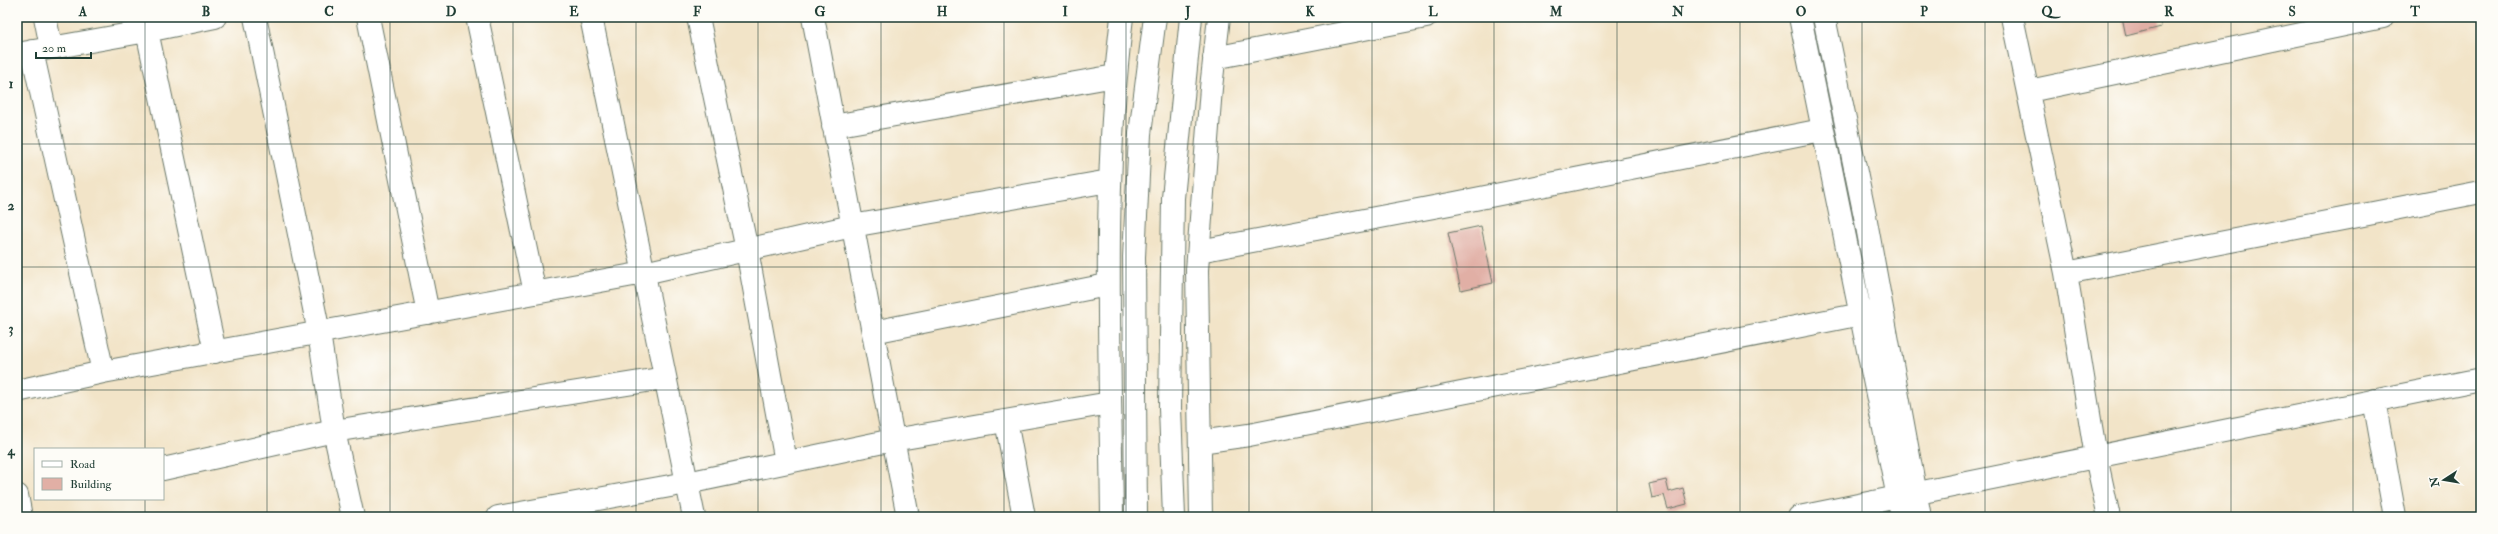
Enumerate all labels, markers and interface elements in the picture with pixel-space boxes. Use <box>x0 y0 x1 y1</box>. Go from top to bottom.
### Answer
text: A <box>78 4 88 20</box>
text: B <box>202 4 210 20</box>
text: C <box>324 4 334 20</box>
text: D <box>446 4 457 20</box>
text: E <box>569 4 579 20</box>
text: F <box>693 4 702 20</box>
text: G <box>815 4 826 20</box>
text: H <box>937 4 948 20</box>
text: I <box>1062 4 1068 20</box>
text: J <box>1184 4 1191 21</box>
text: K <box>1305 4 1315 20</box>
text: L <box>1428 4 1438 20</box>
text: M <box>1549 4 1563 20</box>
text: N <box>1671 4 1684 20</box>
text: O <box>1796 4 1807 20</box>
text: P <box>1920 4 1928 20</box>
text: Q <box>2042 4 2062 20</box>
text: R <box>2164 4 2174 20</box>
text: S <box>2288 4 2296 20</box>
text: T <box>2409 4 2420 20</box>
scale bar <box>36 34 91 60</box>
text: 20 m <box>42 41 67 56</box>
text: 1 <box>9 76 14 92</box>
text: 2 <box>8 198 15 214</box>
text: 3 <box>9 321 14 337</box>
text: 4 <box>6 443 15 459</box>
legend <box>34 448 164 500</box>
text: Road <box>70 457 95 472</box>
north arrow <box>2424 460 2464 500</box>
text: N <box>2427 475 2442 489</box>
text: Building <box>70 477 113 492</box>

